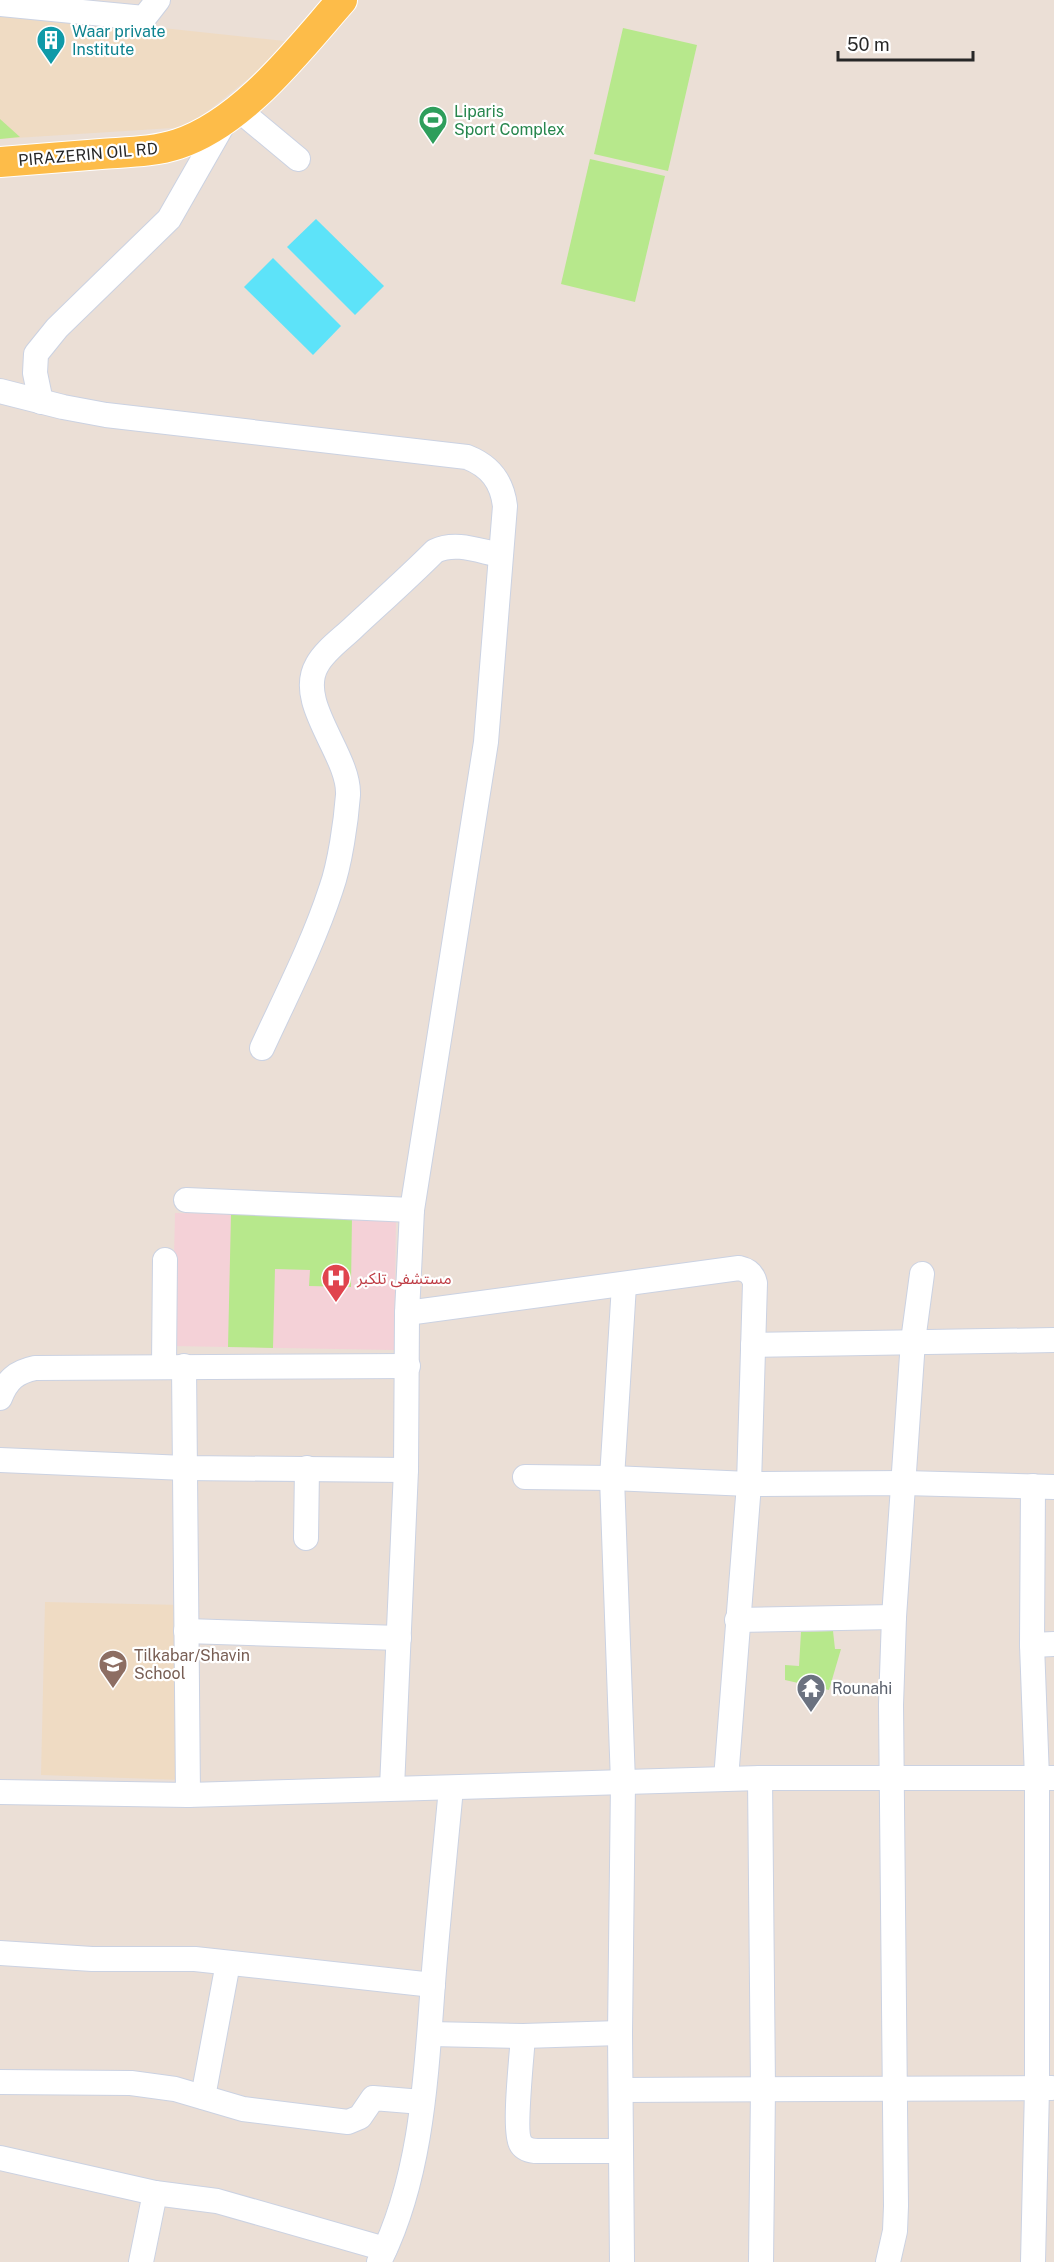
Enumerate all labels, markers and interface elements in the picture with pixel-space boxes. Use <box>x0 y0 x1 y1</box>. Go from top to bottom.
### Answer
place label: Waar private Institute <box>72 22 166 59</box>
building icon: Waar private Institute <box>35 24 67 66</box>
scale bar <box>838 24 973 62</box>
text: 50 m <box>847 34 890 55</box>
place label: Liparis Sport Complex <box>454 102 565 139</box>
sports icon: Liparis Sport Complex <box>417 104 449 146</box>
street label: PIRAZERIN OIL RD <box>18 139 159 170</box>
hospital icon: مستشفى تلكبر <box>320 1262 352 1304</box>
place label: مستشفى تلكبر <box>356 1269 452 1288</box>
place label: Tilkabar/Shavin School <box>134 1646 250 1683</box>
school or university icon: Tilkabar/Shavin School <box>97 1648 129 1690</box>
temple icon: Rounahi <box>795 1672 827 1714</box>
place label: Rounahi <box>832 1679 892 1698</box>

